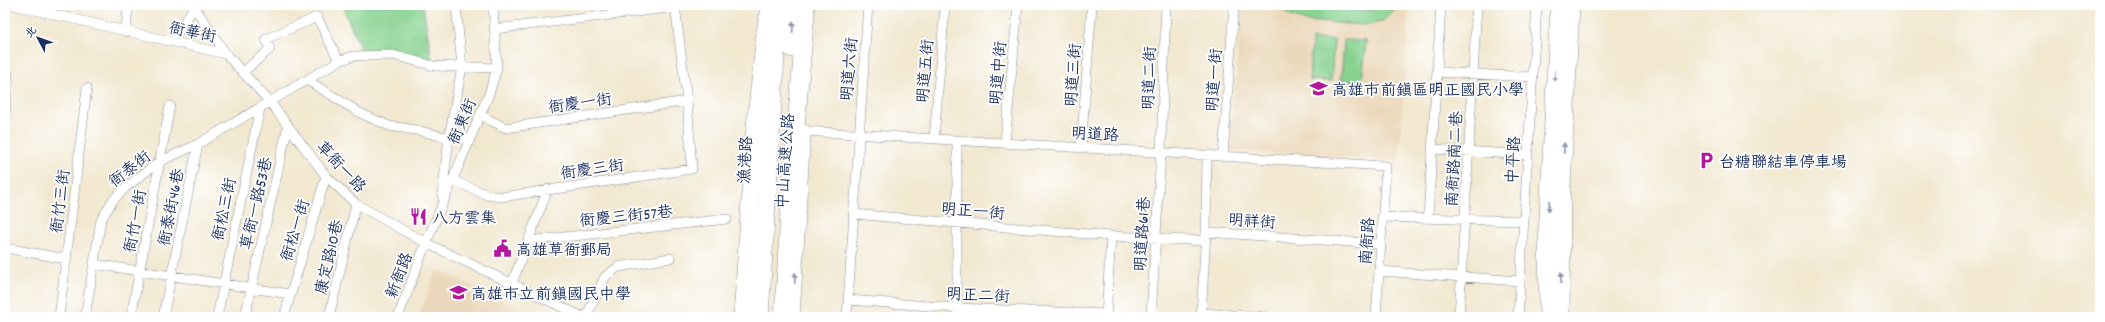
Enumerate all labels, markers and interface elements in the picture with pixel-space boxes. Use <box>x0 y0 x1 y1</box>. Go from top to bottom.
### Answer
street label: 衙華街 <box>167 17 218 50</box>
north arrow <box>18 18 58 58</box>
one-way arrow <box>790 21 797 33</box>
text: 北 <box>22 23 42 42</box>
street label: 明道六街 <box>836 36 865 102</box>
street label: 明道五街 <box>912 38 941 104</box>
street label: 明道中街 <box>985 40 1014 106</box>
street label: 明道三街 <box>1061 42 1088 108</box>
street label: 明道二街 <box>1138 46 1163 110</box>
street label: 明道一街 <box>1202 47 1229 113</box>
one-way arrow <box>1552 70 1559 82</box>
school or university icon: 高雄市前鎮區明正國民小學 <box>1309 79 1329 99</box>
place label: 高雄市前鎮區明正國民小學 <box>1332 80 1524 103</box>
street label: 衙慶一街 <box>547 89 614 120</box>
street label: 衙東街 <box>443 95 483 149</box>
street label: 南衙路南二巷 <box>1441 111 1469 208</box>
street label: 中山高速公路 <box>772 112 801 210</box>
street label: 明道路 <box>1070 123 1119 148</box>
street label: 草衙一路 <box>310 136 370 199</box>
street label: 漁港路 <box>734 136 759 185</box>
street label: 中平路 <box>1502 136 1527 185</box>
one-way arrow <box>1560 142 1567 154</box>
street label: 衙泰街 <box>105 146 157 194</box>
parking icon: 台糖聯結車停車場 <box>1696 151 1716 171</box>
place label: 台糖聯結車停車場 <box>1719 152 1847 175</box>
street label: 草衙一路53巷 <box>236 155 279 252</box>
street label: 衙慶三街 <box>559 155 626 186</box>
street label: 衙泰街46巷 <box>154 167 191 248</box>
street label: 衙竹三街 <box>46 168 77 234</box>
street label: 衙松三街 <box>208 176 243 243</box>
street label: 衙竹一街 <box>120 188 153 255</box>
street label: 明道路61巷 <box>1130 196 1157 272</box>
street label: 衙松一街 <box>276 197 317 265</box>
street label: 明正一街 <box>940 198 1006 227</box>
one-way arrow <box>1546 200 1552 213</box>
street label: 衙慶三街57巷 <box>579 201 674 234</box>
restaurant icon: 八方雲集 <box>409 207 429 227</box>
place label: 八方雲集 <box>432 208 496 231</box>
street label: 明祥街 <box>1227 209 1277 236</box>
street label: 南衙路 <box>1355 216 1382 266</box>
street label: 康定路10巷 <box>311 218 350 297</box>
public building icon: 高雄草衙郵局 <box>493 239 513 259</box>
place label: 高雄草衙郵局 <box>516 240 612 263</box>
street label: 新衙路 <box>381 249 420 302</box>
one-way arrow <box>1558 271 1564 284</box>
one-way arrow <box>792 272 799 284</box>
school or university icon: 高雄市立前鎮國民中學 <box>448 283 468 303</box>
street label: 明正二街 <box>945 283 1010 310</box>
place label: 高雄市立前鎮國民中學 <box>471 284 631 307</box>

